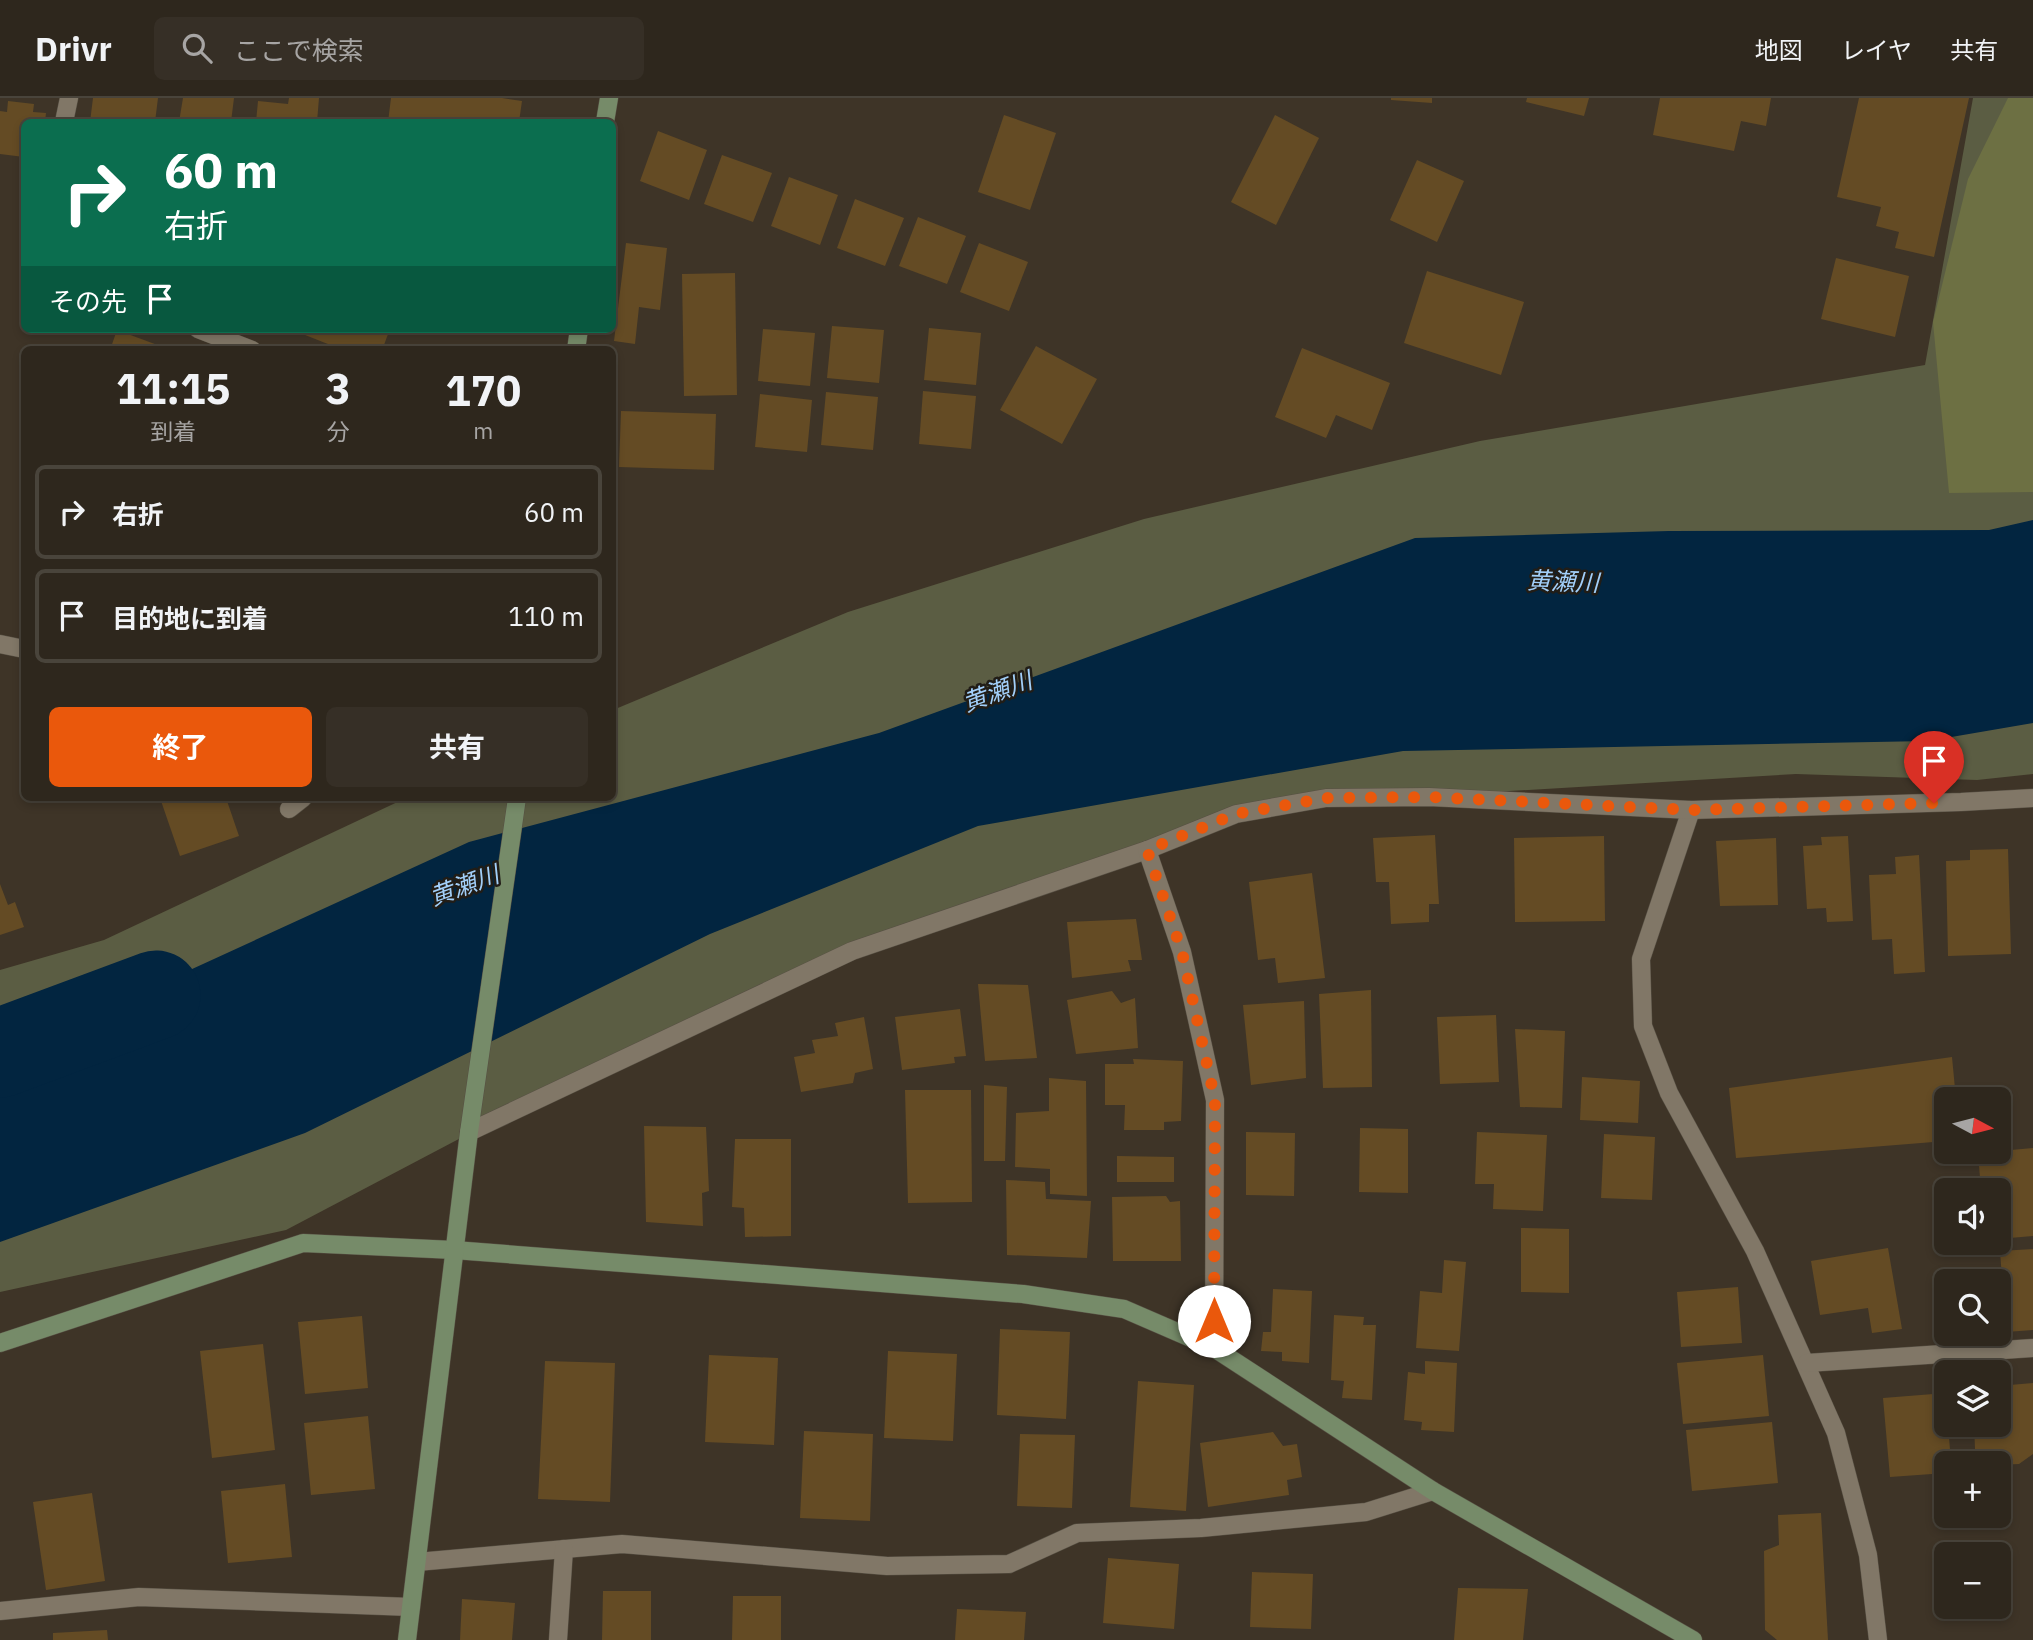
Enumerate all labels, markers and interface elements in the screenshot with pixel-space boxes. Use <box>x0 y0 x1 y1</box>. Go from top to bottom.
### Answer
search box <box>154 17 644 80</box>
text: Drivr <box>35 27 112 70</box>
icon: search <box>178 29 216 67</box>
text: ここで検索 <box>234 33 364 67</box>
text: 地図 <box>1755 34 1803 66</box>
text: レイヤ <box>1841 34 1912 66</box>
text: 共有 <box>1950 34 1998 66</box>
text: 60 m <box>164 138 278 201</box>
icon: right <box>49 147 140 238</box>
text: 右折 <box>164 204 228 246</box>
icon: arrive <box>141 280 179 318</box>
text: その先 <box>49 284 127 318</box>
text: 11:15 <box>116 361 231 416</box>
text: 3 <box>325 361 351 416</box>
text: 170 <box>446 363 521 418</box>
text: m <box>473 415 493 445</box>
text: 到着 <box>150 416 196 446</box>
text: 分 <box>327 416 350 446</box>
icon: right <box>53 493 91 531</box>
text: 60 m <box>524 495 584 529</box>
text: 右折 <box>112 497 164 531</box>
water label: 黄瀬川 <box>1526 564 1603 598</box>
icon: arrive <box>53 597 91 635</box>
text: 110 m <box>508 599 584 633</box>
text: 目的地に到着 <box>112 601 268 635</box>
water label: 黄瀬川 <box>958 663 1039 718</box>
button: 終了 <box>49 707 312 787</box>
button: 共有 <box>326 707 588 787</box>
pin <box>1904 731 1964 803</box>
icon: arrive <box>1915 742 1953 780</box>
water label: 黄瀬川 <box>425 857 506 912</box>
north arrow <box>1934 1087 2011 1164</box>
map controls <box>1934 1087 2011 1619</box>
button: sound <box>1934 1178 2011 1255</box>
button: search <box>1934 1269 2011 1346</box>
position arrow <box>1177 1284 1251 1358</box>
button: layers <box>1934 1360 2011 1437</box>
button: + <box>1934 1451 2011 1528</box>
button: − <box>1934 1542 2011 1619</box>

